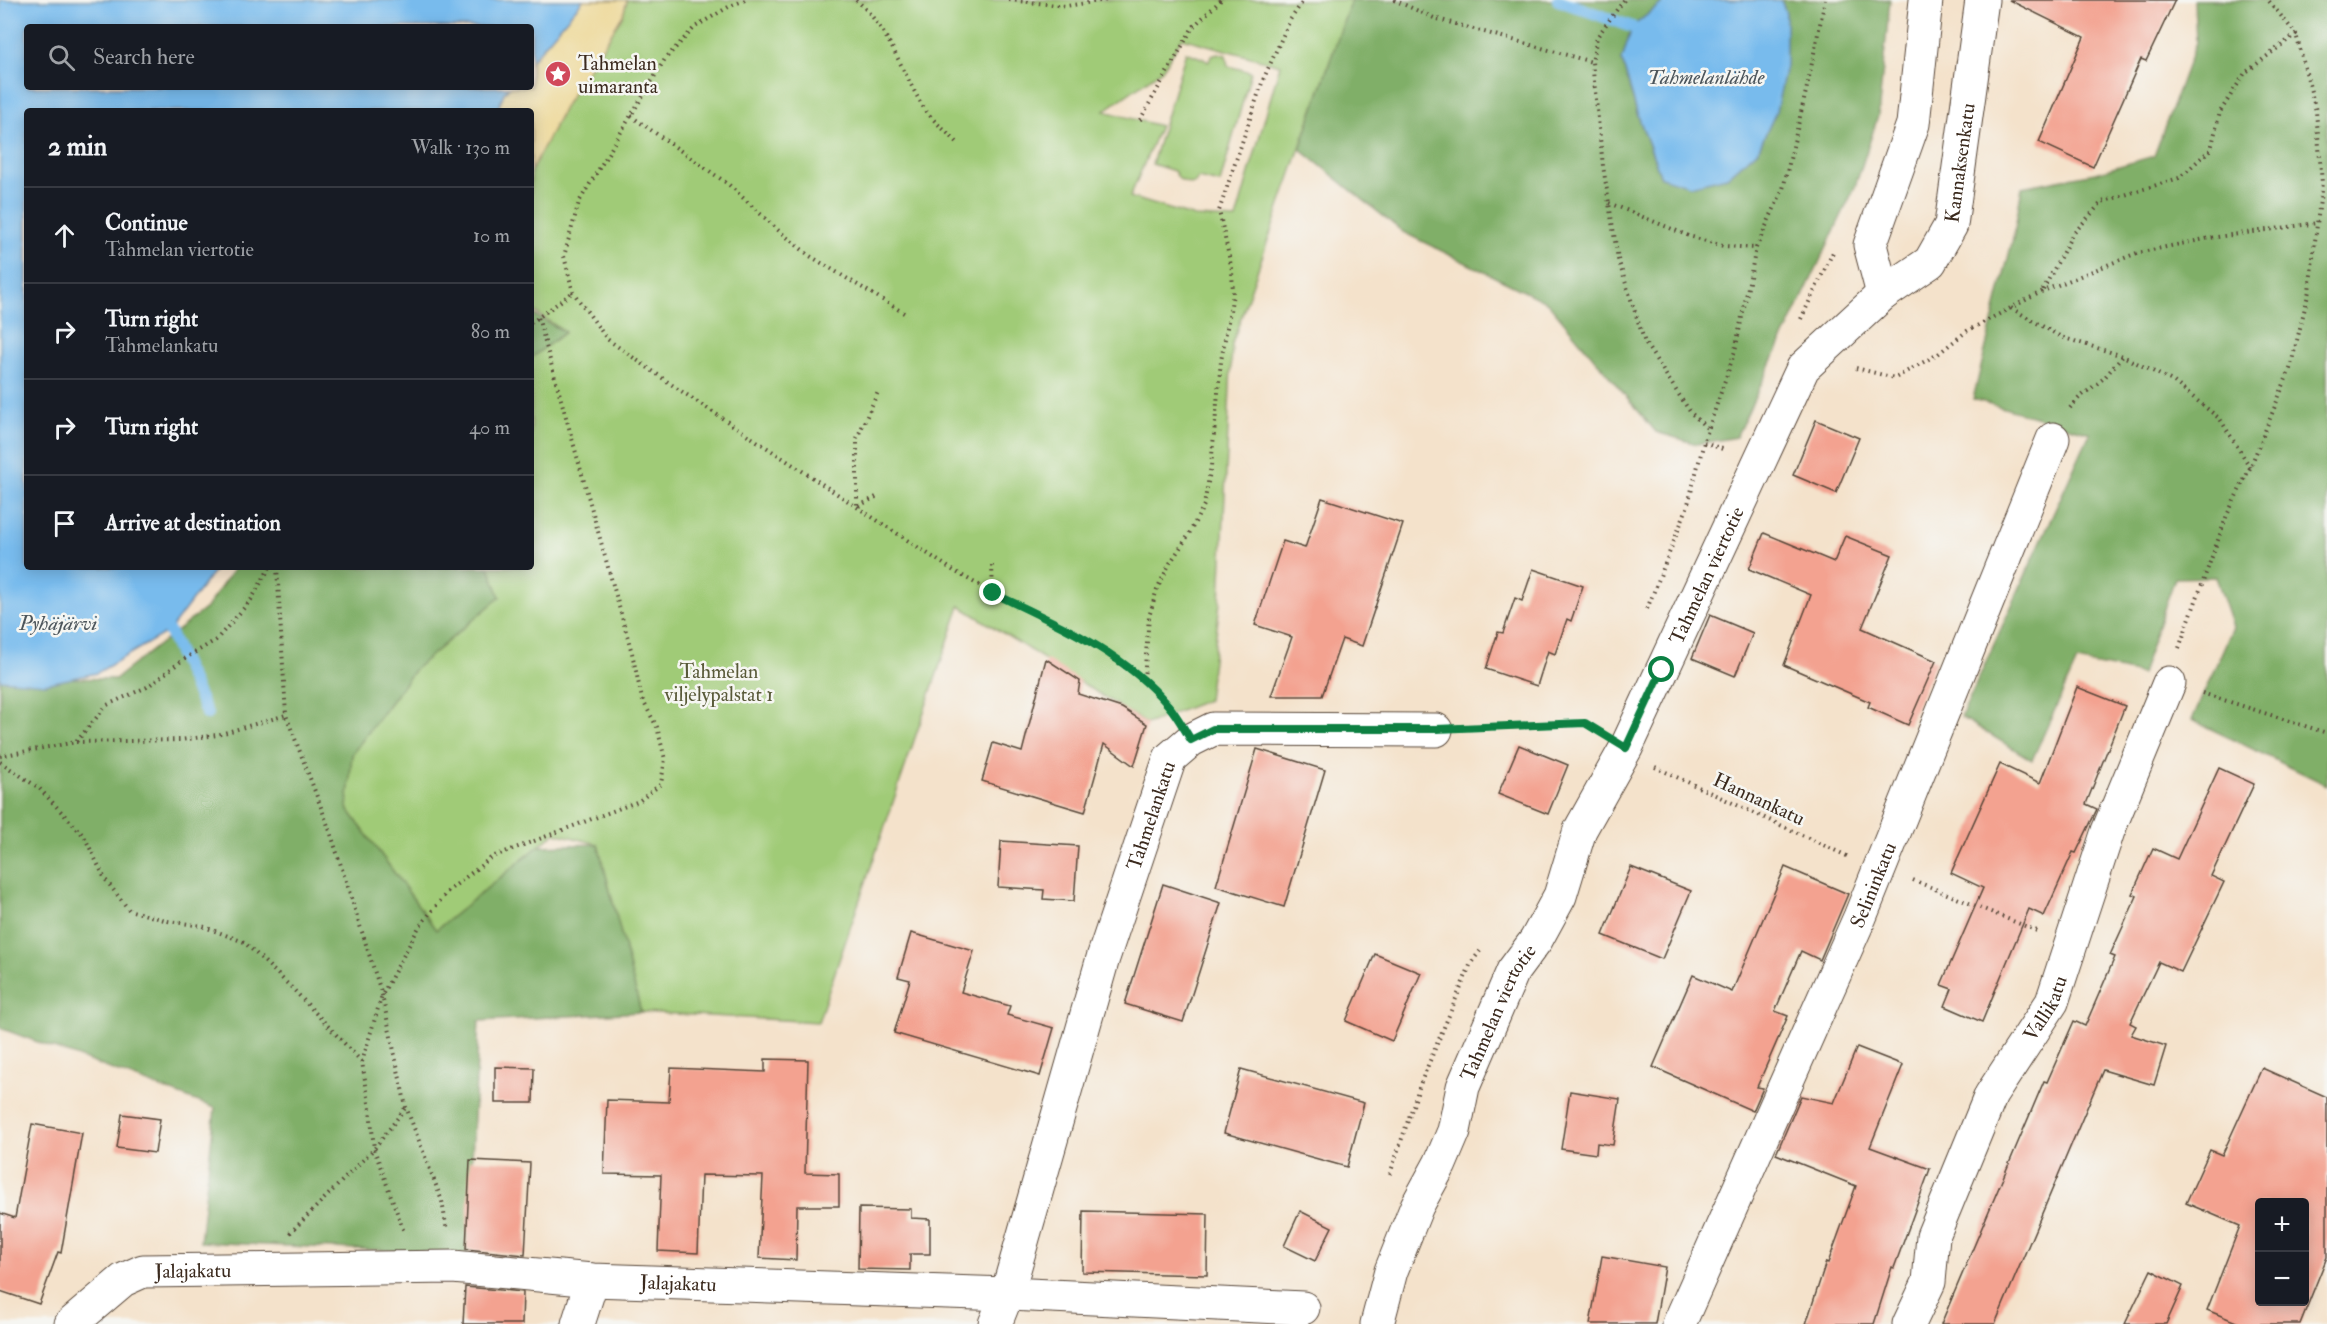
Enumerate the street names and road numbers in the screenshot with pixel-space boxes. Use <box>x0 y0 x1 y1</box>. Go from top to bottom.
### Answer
street label: Kannaksenkatu <box>1939 101 1980 224</box>
street label: Tahmelan viertotie <box>1664 503 1749 648</box>
street label: Tahmelankatu <box>1121 758 1181 873</box>
street label: Hannankatu <box>1709 767 1809 831</box>
street label: Selininkatu <box>1844 838 1901 932</box>
street label: Tahmelan viertotie <box>1455 939 1541 1085</box>
street label: Vallikatu <box>2018 972 2072 1045</box>
street label: Jalajakatu <box>153 1257 231 1283</box>
street label: Jalajakatu <box>639 1269 717 1297</box>

